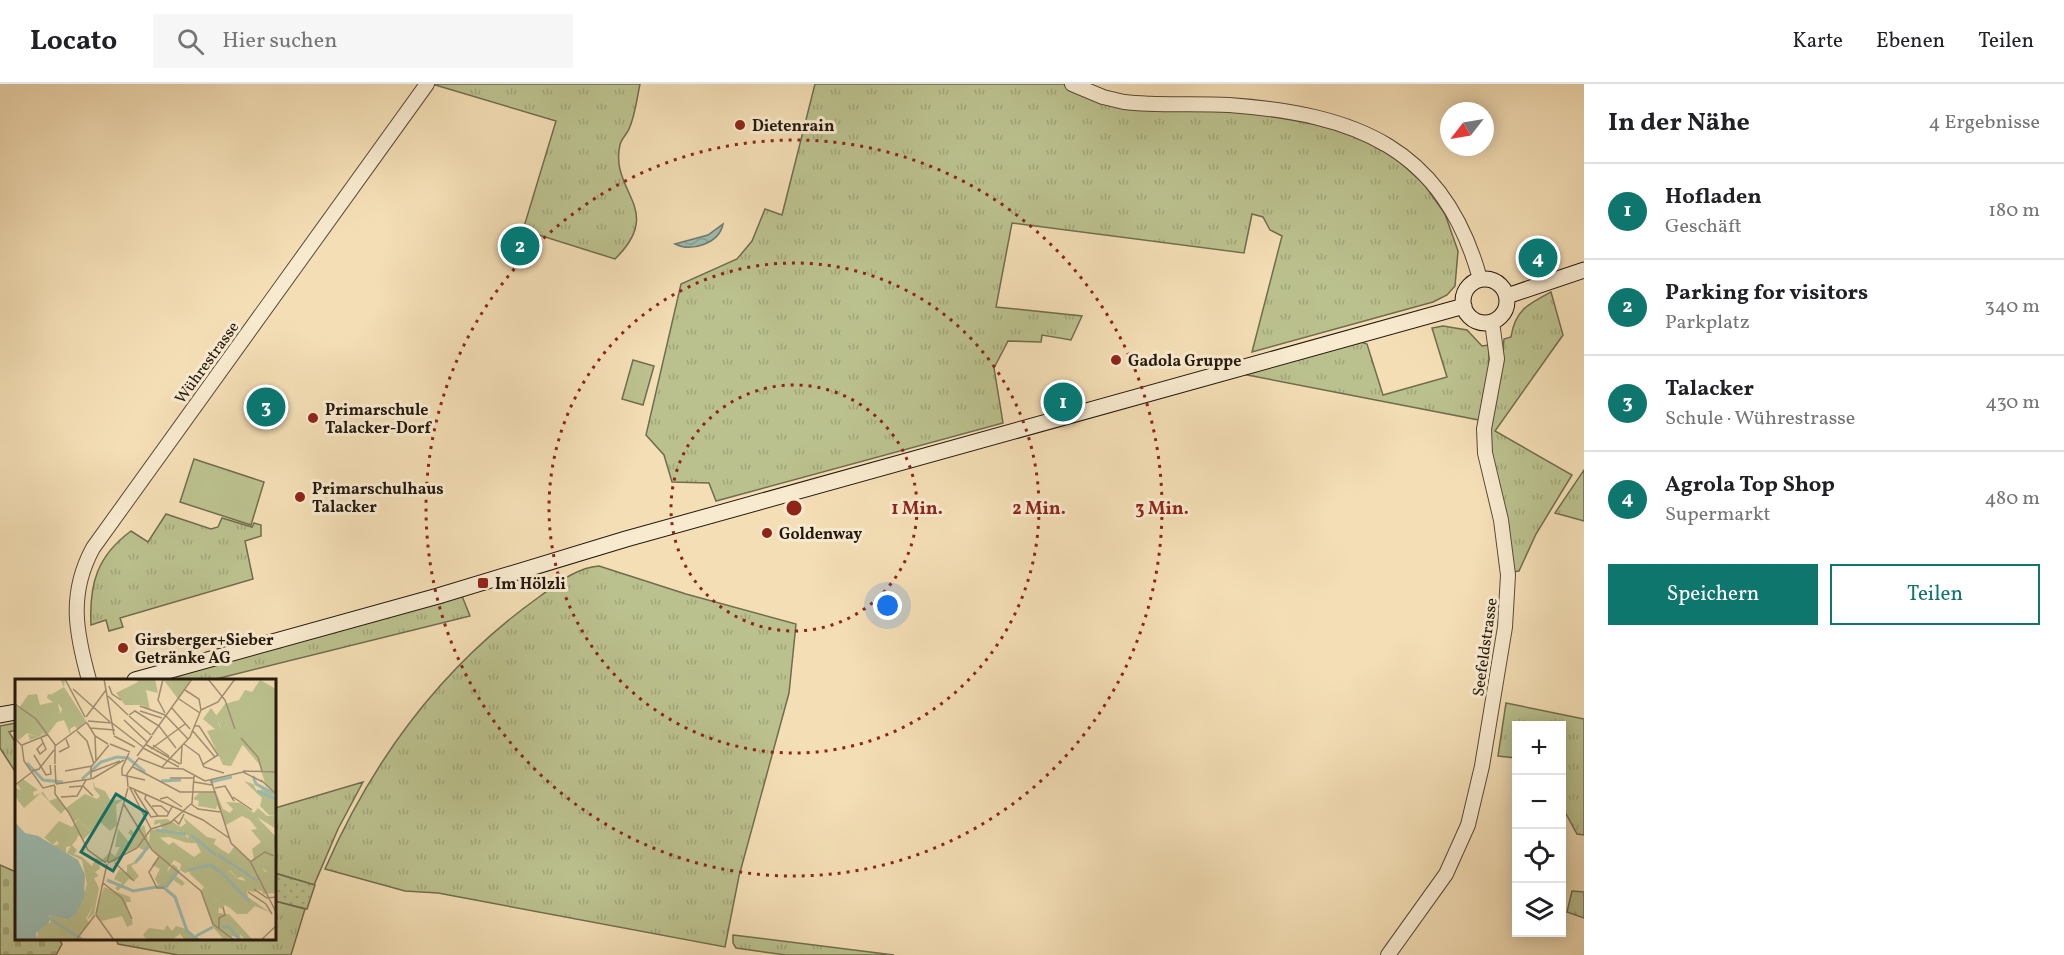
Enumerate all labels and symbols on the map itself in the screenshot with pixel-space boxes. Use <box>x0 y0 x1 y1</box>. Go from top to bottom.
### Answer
north arrow <box>1440 102 1494 156</box>
place label: Dietenrain <box>752 116 835 138</box>
marker: Dietenrain <box>733 118 747 132</box>
pin: 2 <box>500 224 540 268</box>
pin: 4 <box>1518 236 1558 280</box>
street label: Wührestrasse <box>170 318 245 409</box>
place label: Gadola Gruppe <box>1128 351 1241 373</box>
marker: Gadola Gruppe <box>1109 353 1123 367</box>
pin: 1 <box>1044 380 1082 424</box>
pin: 3 <box>246 384 286 430</box>
place label: Primarschule Talacker-Dorf <box>325 400 432 440</box>
marker: Primarschule Talacker-Dorf <box>306 411 320 425</box>
place label: Primarschulhaus Talacker <box>312 479 444 519</box>
marker: Primarschulhaus Talacker <box>293 490 307 504</box>
text: 1 Min. <box>891 497 943 522</box>
text: 2 Min. <box>1012 497 1066 522</box>
text: 3 Min. <box>1135 497 1189 522</box>
centre of rings <box>784 498 804 518</box>
place label: Goldenway <box>779 524 862 546</box>
marker: Goldenway <box>760 526 774 540</box>
place label: Im Hölzli <box>495 574 566 596</box>
marker: Im Hölzli <box>476 576 490 590</box>
your location <box>873 591 902 620</box>
street label: Seefeldstrasse <box>1468 597 1504 698</box>
place label: Girsberger+Sieber Getränke AG <box>135 630 274 670</box>
marker: Girsberger+Sieber Getränke AG <box>116 641 130 655</box>
inset map <box>15 679 276 940</box>

